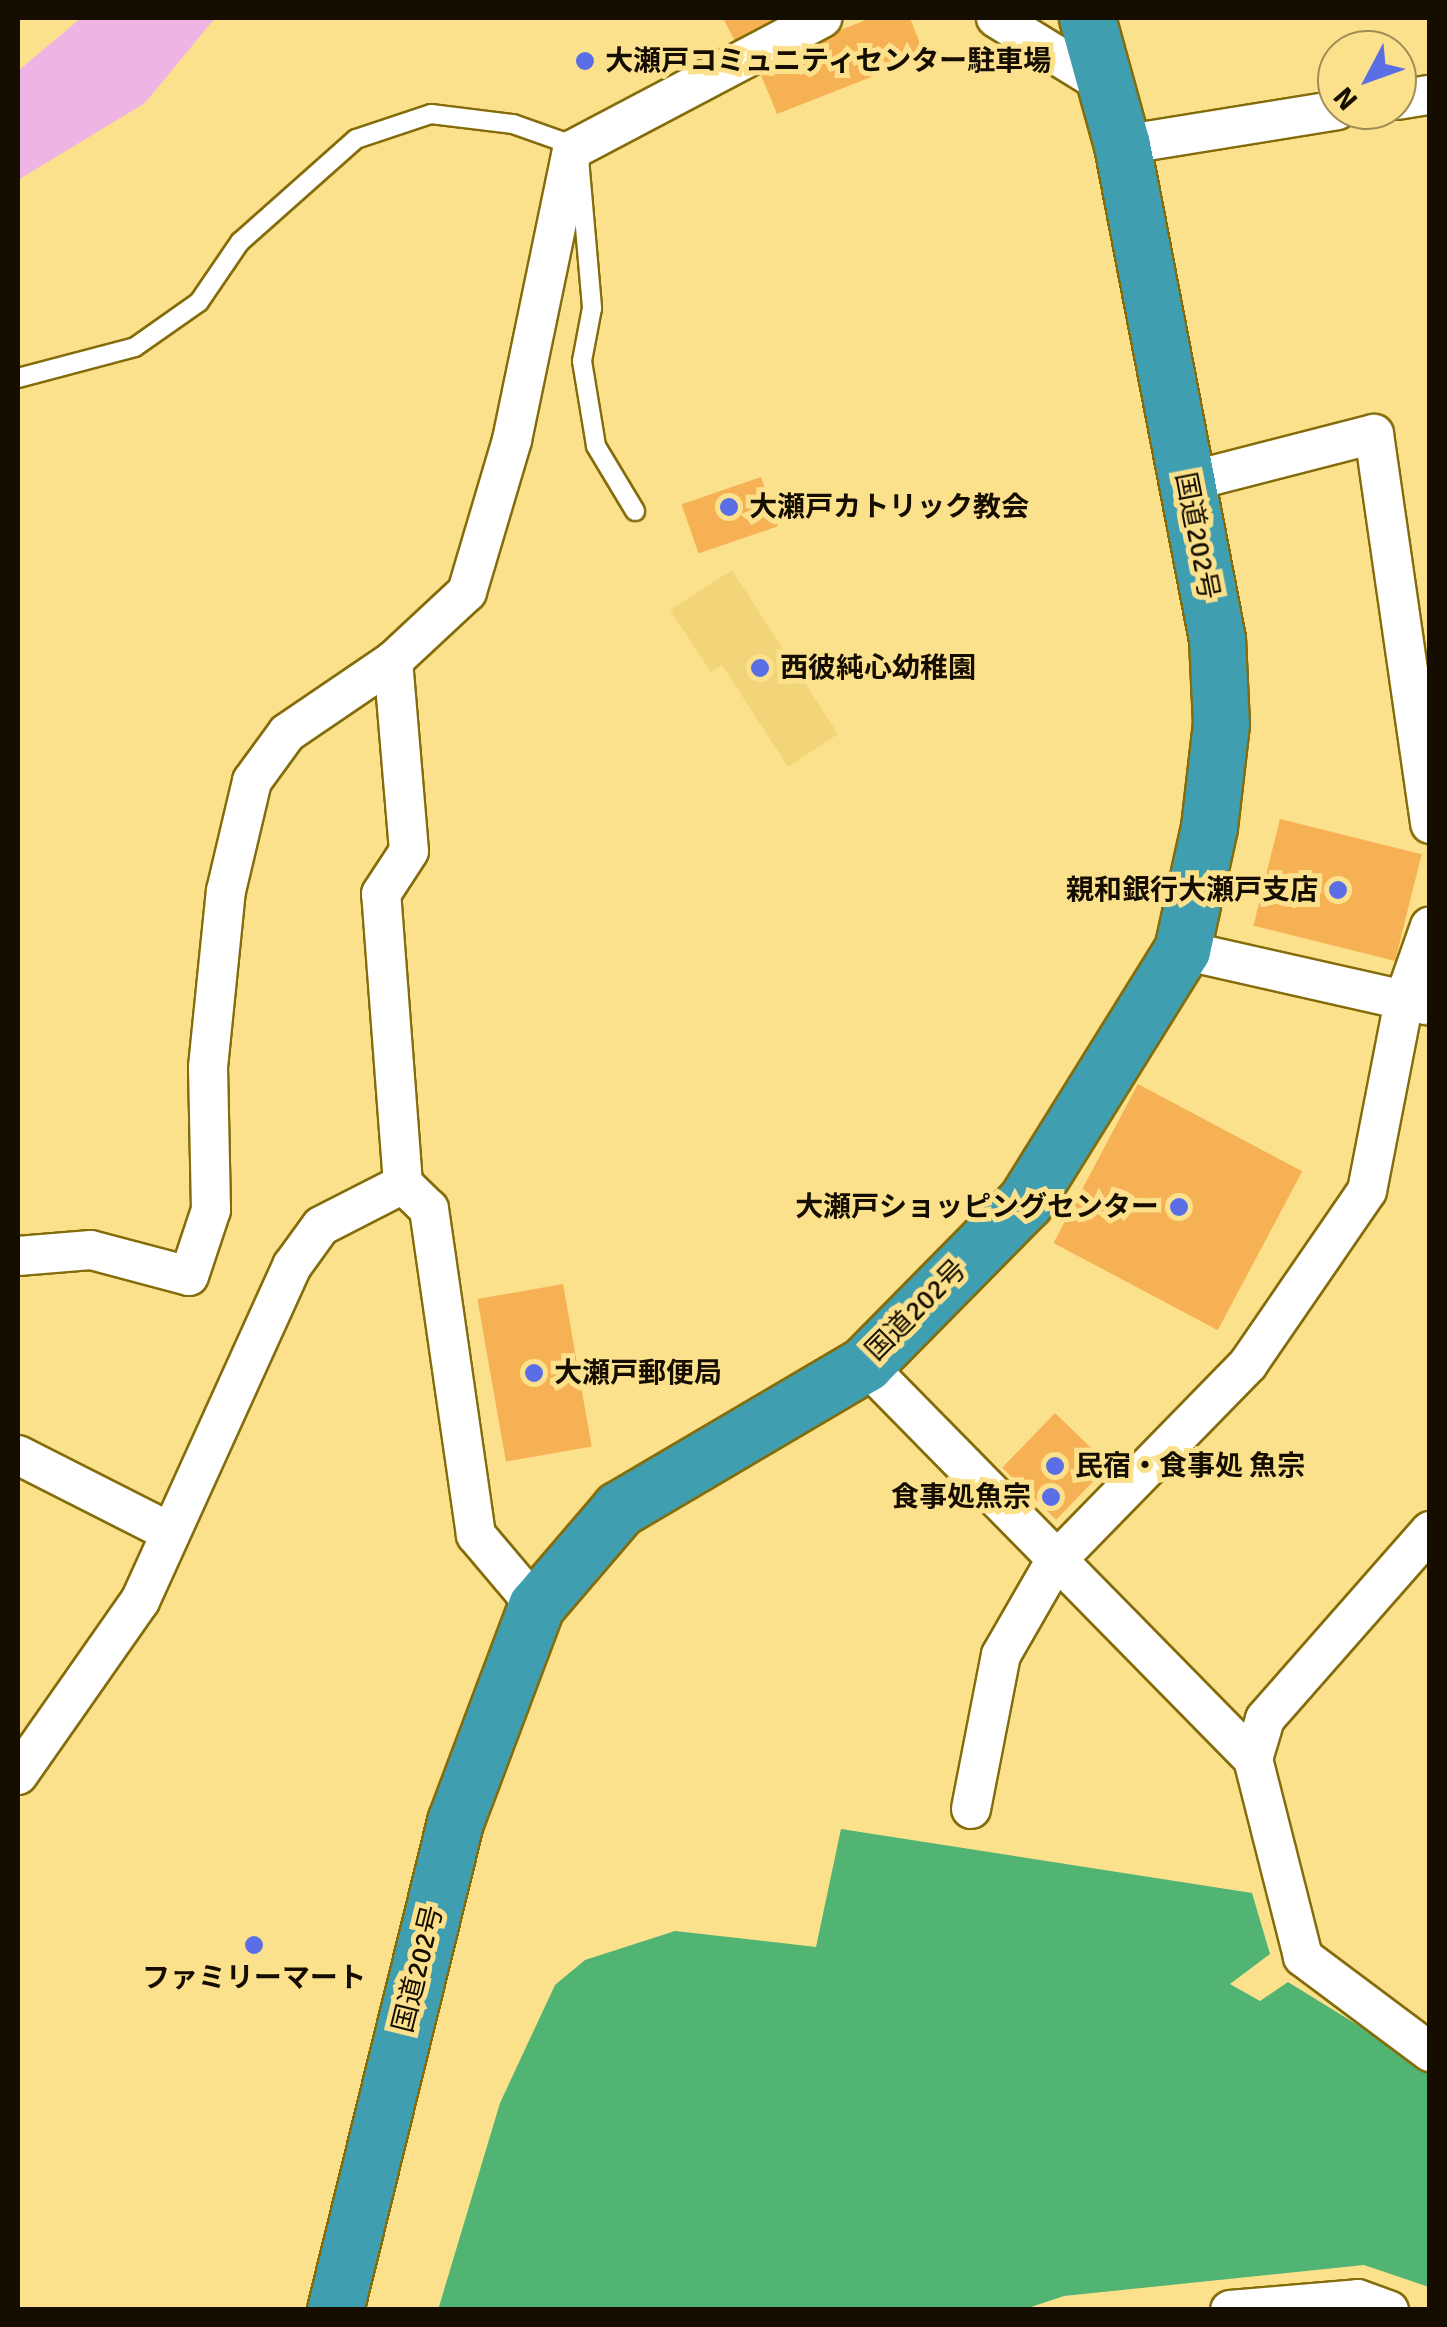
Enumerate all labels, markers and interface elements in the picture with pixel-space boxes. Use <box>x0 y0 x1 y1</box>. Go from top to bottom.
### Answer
north arrow <box>1317 30 1417 130</box>
place label: 大瀬戸コミュニティセンター駐車場 <box>605 44 1053 78</box>
marker: 大瀬戸コミュニティセンター駐車場 <box>574 50 596 72</box>
text: N <box>1327 80 1365 117</box>
street label: 国道202号 <box>1168 469 1226 603</box>
place label: 大瀬戸カトリック教会 <box>749 490 1029 524</box>
marker: 大瀬戸カトリック教会 <box>718 496 740 518</box>
place label: 西彼純心幼稚園 <box>780 651 976 685</box>
marker: 西彼純心幼稚園 <box>749 657 771 679</box>
place label: 親和銀行大瀬戸支店 <box>1066 873 1318 907</box>
marker: 親和銀行大瀬戸支店 <box>1327 879 1349 901</box>
place label: 大瀬戸ショッピングセンター <box>795 1190 1159 1224</box>
marker: 大瀬戸ショッピングセンター <box>1168 1196 1190 1218</box>
street label: 国道202号 <box>858 1252 974 1368</box>
place label: 大瀬戸郵便局 <box>554 1356 722 1390</box>
marker: 大瀬戸郵便局 <box>523 1362 545 1384</box>
place label: 民宿・食事処 魚宗 <box>1075 1449 1305 1483</box>
marker: 民宿・食事処 魚宗 <box>1044 1455 1066 1477</box>
place label: 食事処魚宗 <box>891 1480 1031 1514</box>
marker: 食事処魚宗 <box>1040 1486 1062 1508</box>
street label: 国道202号 <box>386 1902 450 2036</box>
marker: ファミリーマート <box>243 1934 265 1956</box>
place label: ファミリーマート <box>142 1961 366 1995</box>

